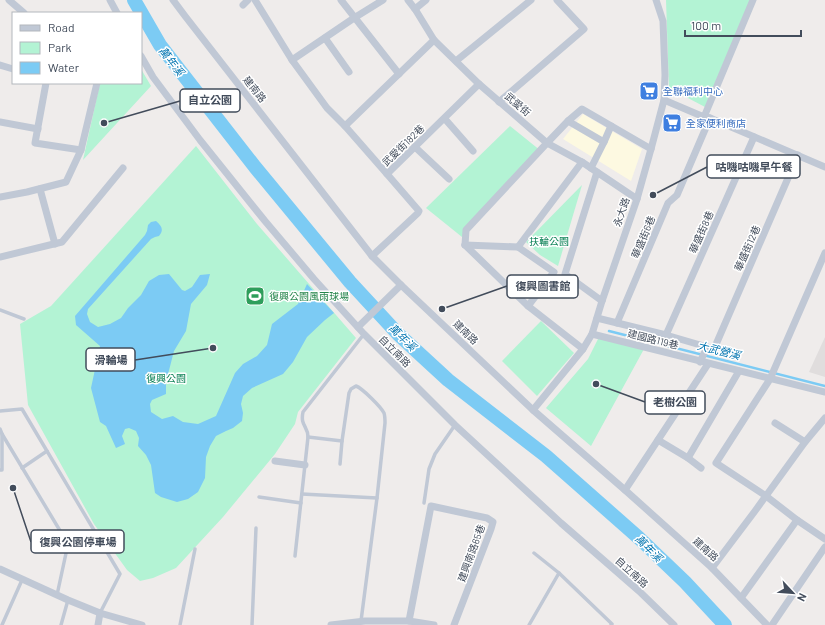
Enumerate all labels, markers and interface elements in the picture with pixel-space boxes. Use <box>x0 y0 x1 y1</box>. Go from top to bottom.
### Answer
legend <box>12 12 142 84</box>
scale bar <box>685 12 801 38</box>
text: 100 m <box>691 18 721 32</box>
text: Road <box>48 20 75 34</box>
text: Park <box>48 40 72 54</box>
water label: 萬年溪 <box>157 44 189 80</box>
text: Water <box>48 60 80 74</box>
street label: 建南路 <box>241 73 269 105</box>
supermarket icon: 全聯福利中心 <box>638 80 660 102</box>
place label: 全聯福利中心 <box>663 85 723 97</box>
callout: 自立公園 <box>180 89 240 112</box>
street label: 武愛街 <box>503 90 533 118</box>
text: 自立公園 <box>188 93 232 106</box>
supermarket icon: 全家便利商店 <box>661 112 683 134</box>
place label: 全家便利商店 <box>686 117 746 129</box>
street label: 武愛街182巷 <box>379 122 427 168</box>
callout: 咕嘰咕嘰早午餐 <box>707 155 800 178</box>
text: 咕嘰咕嘰早午餐 <box>716 160 793 173</box>
street label: 永大路 <box>610 196 632 228</box>
street label: 華盛街8巷 <box>686 209 716 255</box>
street label: 華盛街6巷 <box>629 214 657 260</box>
street label: 華盛街12巷 <box>732 223 762 273</box>
park label: 扶輪公園 <box>529 235 569 247</box>
callout: 復興圖書館 <box>507 275 578 298</box>
text: 復興圖書館 <box>516 279 571 292</box>
sports icon: 復興公園風雨球場 <box>244 285 266 307</box>
place label: 復興公園風雨球場 <box>269 290 349 302</box>
street label: 建南路 <box>451 317 481 347</box>
water label: 萬年溪 <box>387 321 421 355</box>
street label: 建國路119巷 <box>626 327 680 351</box>
street label: 自立南路 <box>377 333 413 369</box>
water label: 大武營溪 <box>696 338 744 362</box>
callout: 滑輪場 <box>86 348 135 371</box>
text: 滑輪場 <box>95 353 128 366</box>
park label: 復興公園 <box>146 372 186 384</box>
callout: 老樹公園 <box>645 391 705 414</box>
text: 老樹公園 <box>653 395 697 408</box>
street label: 建興南路65巷 <box>455 523 487 583</box>
callout: 復興公園停車場 <box>31 530 124 553</box>
water label: 萬年溪 <box>633 532 667 566</box>
text: 復興公園停車場 <box>40 535 117 548</box>
street label: 建南路 <box>691 535 721 563</box>
street label: 自立南路 <box>613 554 651 590</box>
north arrow <box>773 573 813 613</box>
text: N <box>795 591 810 604</box>

